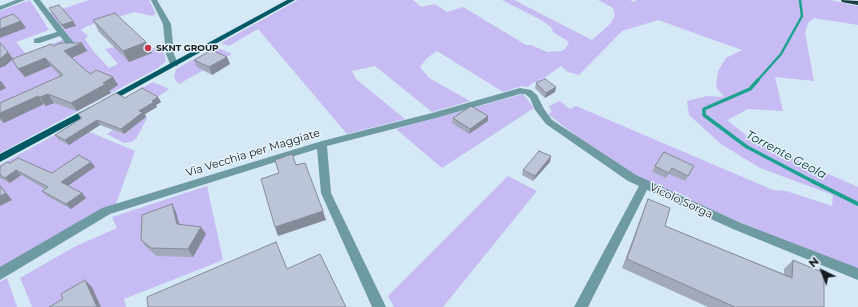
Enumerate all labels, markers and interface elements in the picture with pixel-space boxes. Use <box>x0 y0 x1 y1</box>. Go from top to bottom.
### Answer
marker: SKNT GROUP <box>143 43 153 53</box>
place label: SKNT GROUP <box>156 43 219 53</box>
street label: Via Vecchia per Maggiate <box>184 126 322 180</box>
water label: Torrente Geola <box>743 128 829 182</box>
street label: Vicolo Sorga <box>647 181 715 221</box>
north arrow <box>802 251 842 291</box>
text: N <box>806 254 822 270</box>

